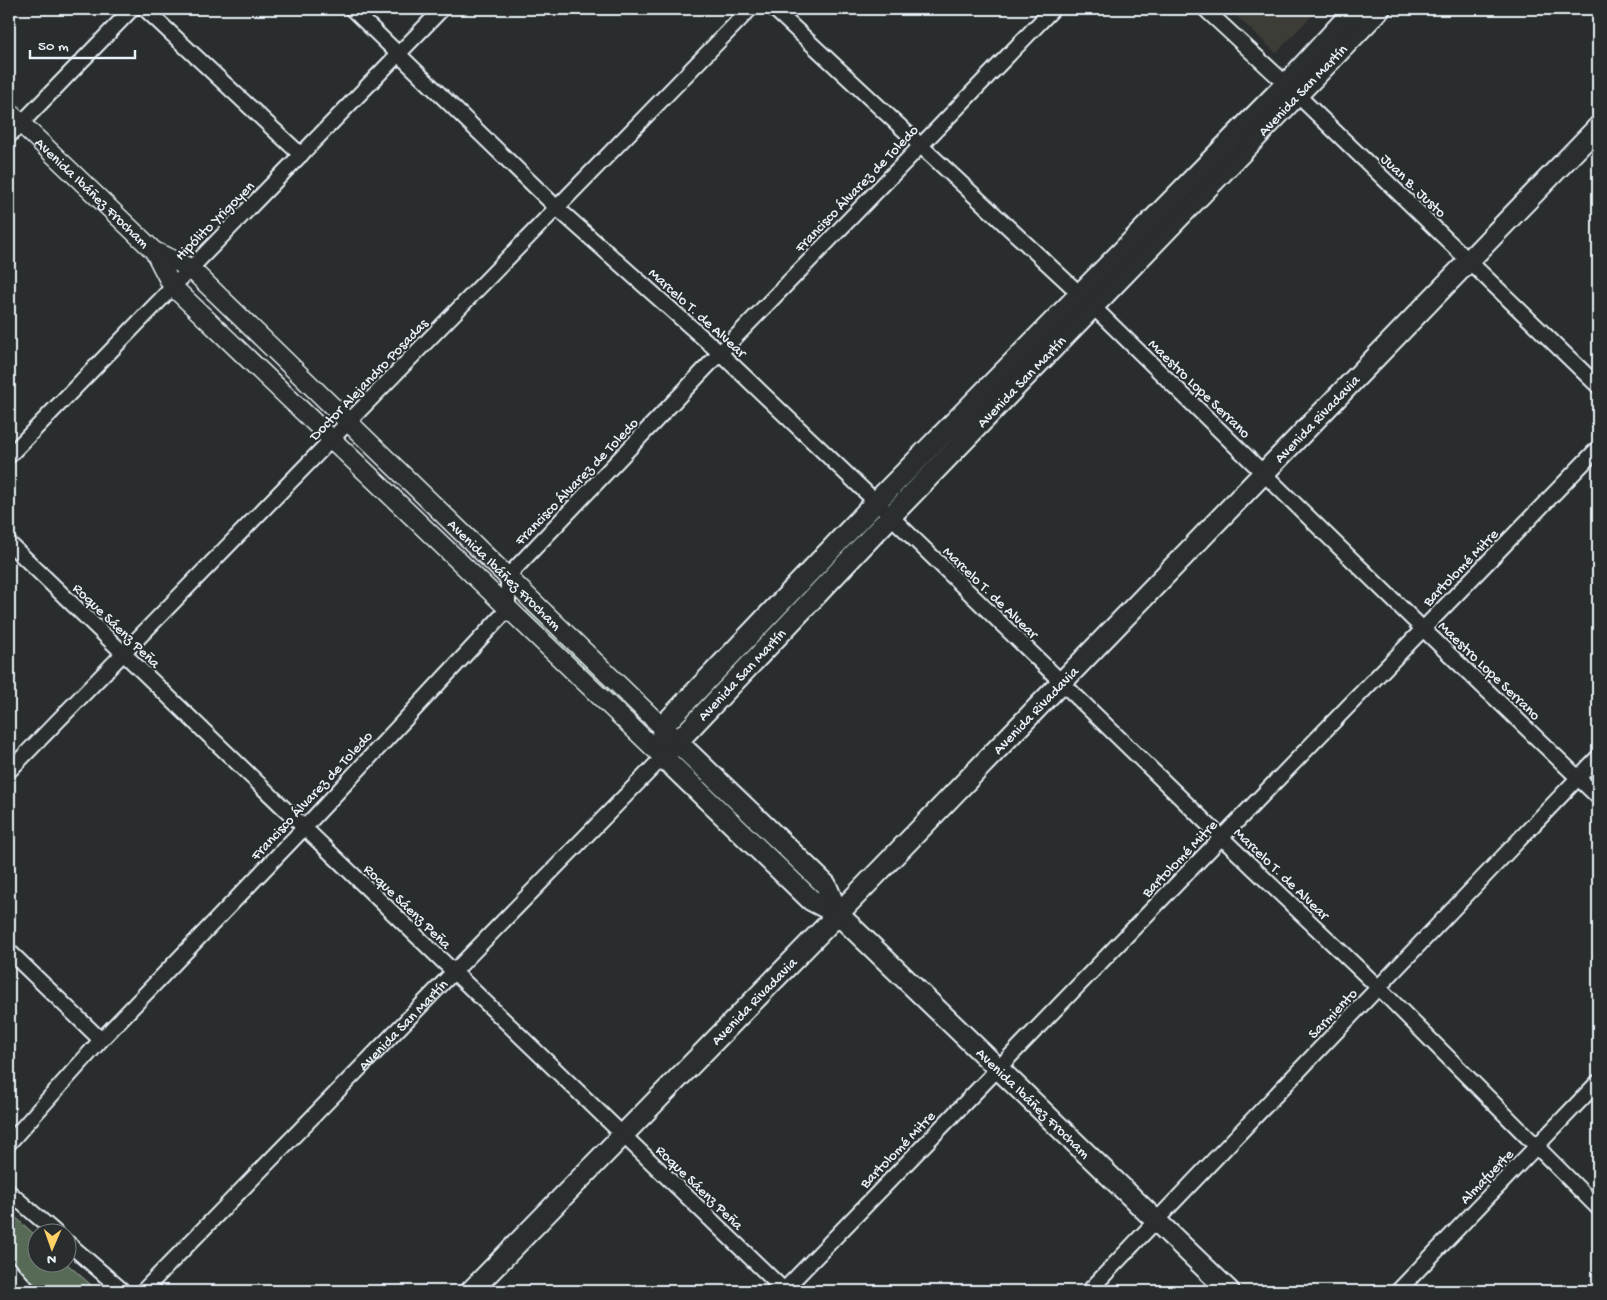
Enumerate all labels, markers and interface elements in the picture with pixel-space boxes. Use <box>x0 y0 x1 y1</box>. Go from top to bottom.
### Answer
scale bar <box>30 28 135 60</box>
text: 50 m <box>38 38 69 56</box>
street label: Avenida San Martín <box>1255 41 1352 141</box>
street label: Francisco Álvarez de Toledo <box>791 122 923 258</box>
street label: Avenida Ibáñez Frocham <box>30 135 153 253</box>
street label: Juan B. Justo <box>1376 151 1449 222</box>
street label: Hipólito Yrigoyen <box>172 178 259 265</box>
street label: Marcelo T. de Alvear <box>644 265 751 363</box>
street label: Doctor Alejandro Posadas <box>306 315 433 446</box>
street label: Avenida San Martín <box>974 333 1071 432</box>
street label: Maestro Lope Serrano <box>1144 336 1254 443</box>
street label: Avenida Rivadavia <box>1271 371 1365 468</box>
street label: Francisco Álvarez de Toledo <box>511 415 643 551</box>
street label: Avenida Ibáñez Frocham <box>443 516 565 635</box>
street label: Bartolomé Mitre <box>1419 526 1503 612</box>
street label: Marcelo T. de Alvear <box>938 543 1042 645</box>
street label: Roque Sáenz Peña <box>68 580 164 673</box>
street label: Maestro Lope Serrano <box>1434 618 1544 725</box>
street label: Avenida San Martín <box>695 625 791 726</box>
street label: Avenida Rivadavia <box>990 663 1084 759</box>
street label: Francisco Álvarez de Toledo <box>247 728 377 866</box>
street label: Bartolomé Mitre <box>1138 817 1222 903</box>
street label: Marcelo T. de Alvear <box>1229 824 1333 926</box>
street label: Roque Sáenz Peña <box>359 861 455 954</box>
street label: Avenida Rivadavia <box>708 954 802 1050</box>
street label: Avenida San Martín <box>355 976 453 1075</box>
street label: Sarmiento <box>1305 985 1362 1043</box>
street label: Avenida Ibáñez Frocham <box>971 1045 1094 1164</box>
street label: Bartolomé Mitre <box>856 1108 940 1194</box>
street label: Roque Sáenz Peña <box>651 1142 747 1235</box>
street label: Almafuerte <box>1457 1146 1518 1209</box>
north arrow <box>28 1222 78 1272</box>
text: N <box>47 1250 56 1267</box>

